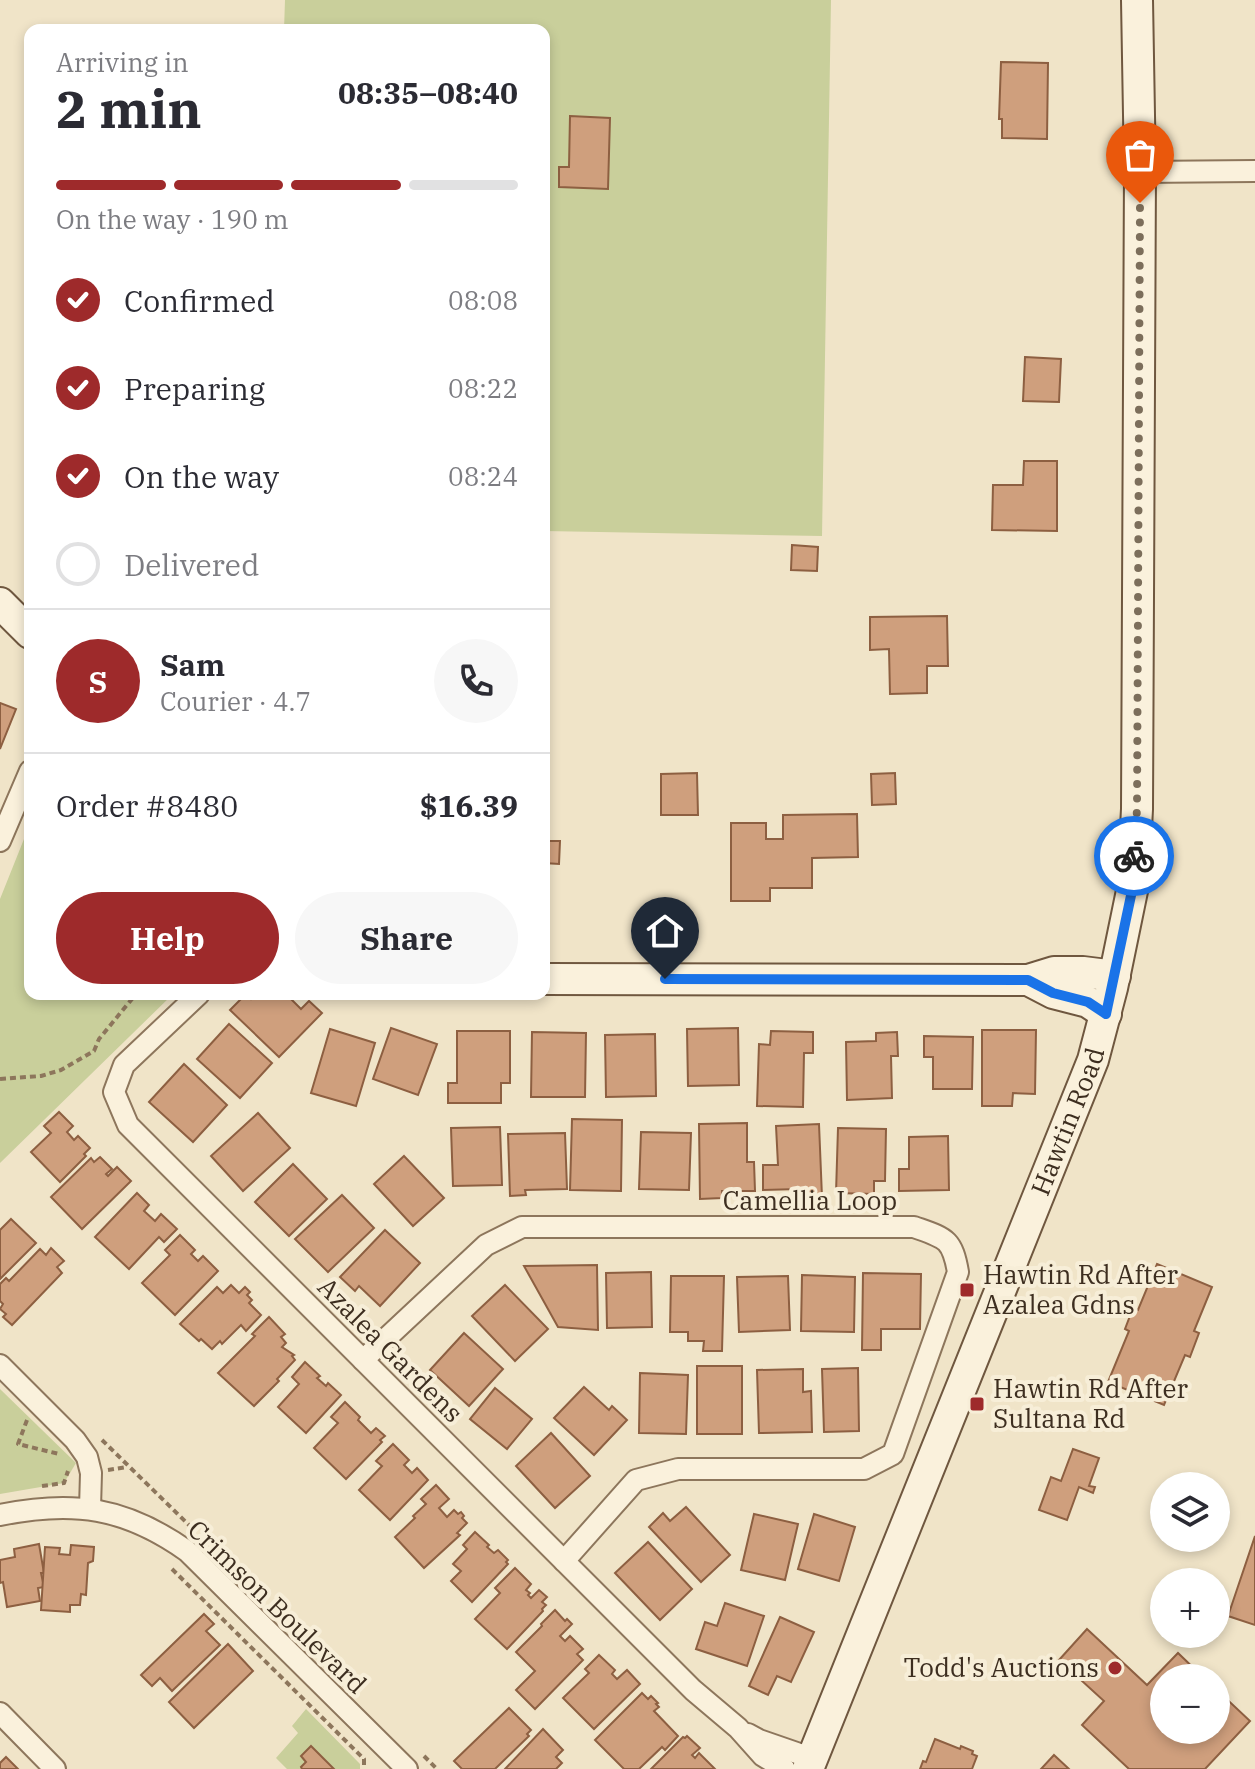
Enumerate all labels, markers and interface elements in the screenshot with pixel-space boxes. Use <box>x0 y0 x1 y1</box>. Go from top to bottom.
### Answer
text: Arriving in <box>56 45 189 79</box>
text: 08:35–08:40 <box>338 73 518 112</box>
text: 2 min <box>56 75 202 142</box>
pin <box>1106 121 1174 203</box>
icon: bag <box>1118 133 1162 177</box>
text: On the way · 190 m <box>56 202 289 236</box>
icon: check <box>56 278 100 322</box>
text: Confirmed <box>124 281 275 320</box>
text: 08:08 <box>448 283 518 317</box>
icon: check <box>56 366 100 410</box>
text: Preparing <box>124 369 265 408</box>
text: 08:22 <box>448 371 518 405</box>
icon: check <box>56 454 100 498</box>
text: On the way <box>124 457 279 496</box>
text: 08:24 <box>448 459 518 493</box>
text: Delivered <box>124 545 259 584</box>
button: phone <box>434 639 518 723</box>
text: Sam <box>160 645 225 684</box>
text: S <box>89 662 107 701</box>
text: Courier · 4.7 <box>160 684 311 718</box>
text: Order #8480 <box>56 786 238 825</box>
text: $16.39 <box>420 786 518 825</box>
courier <box>1094 816 1174 896</box>
icon: bike <box>1112 834 1156 878</box>
button: Help <box>56 892 279 984</box>
button: Share <box>295 892 518 984</box>
pin <box>631 897 699 979</box>
icon: home <box>643 909 687 953</box>
street label: Hawtin Road <box>1022 1044 1112 1200</box>
street label: Camellia Loop <box>723 1183 897 1217</box>
place label: Hawtin Rd After Azalea Gdns <box>983 1257 1178 1321</box>
street label: Azalea Gardens <box>311 1270 470 1429</box>
marker: Hawtin Rd After Azalea Gdns <box>958 1281 976 1299</box>
place label: Hawtin Rd After Sultana Rd <box>993 1371 1188 1435</box>
marker: Hawtin Rd After Sultana Rd <box>968 1395 986 1413</box>
map controls <box>1150 1472 1230 1744</box>
button: layers <box>1150 1472 1230 1552</box>
street label: Crimson Boulevard <box>181 1512 374 1700</box>
button: + <box>1150 1568 1230 1648</box>
place label: Todd's Auctions <box>904 1650 1099 1684</box>
marker: Todd's Auctions <box>1106 1659 1124 1677</box>
button: − <box>1150 1664 1230 1744</box>

